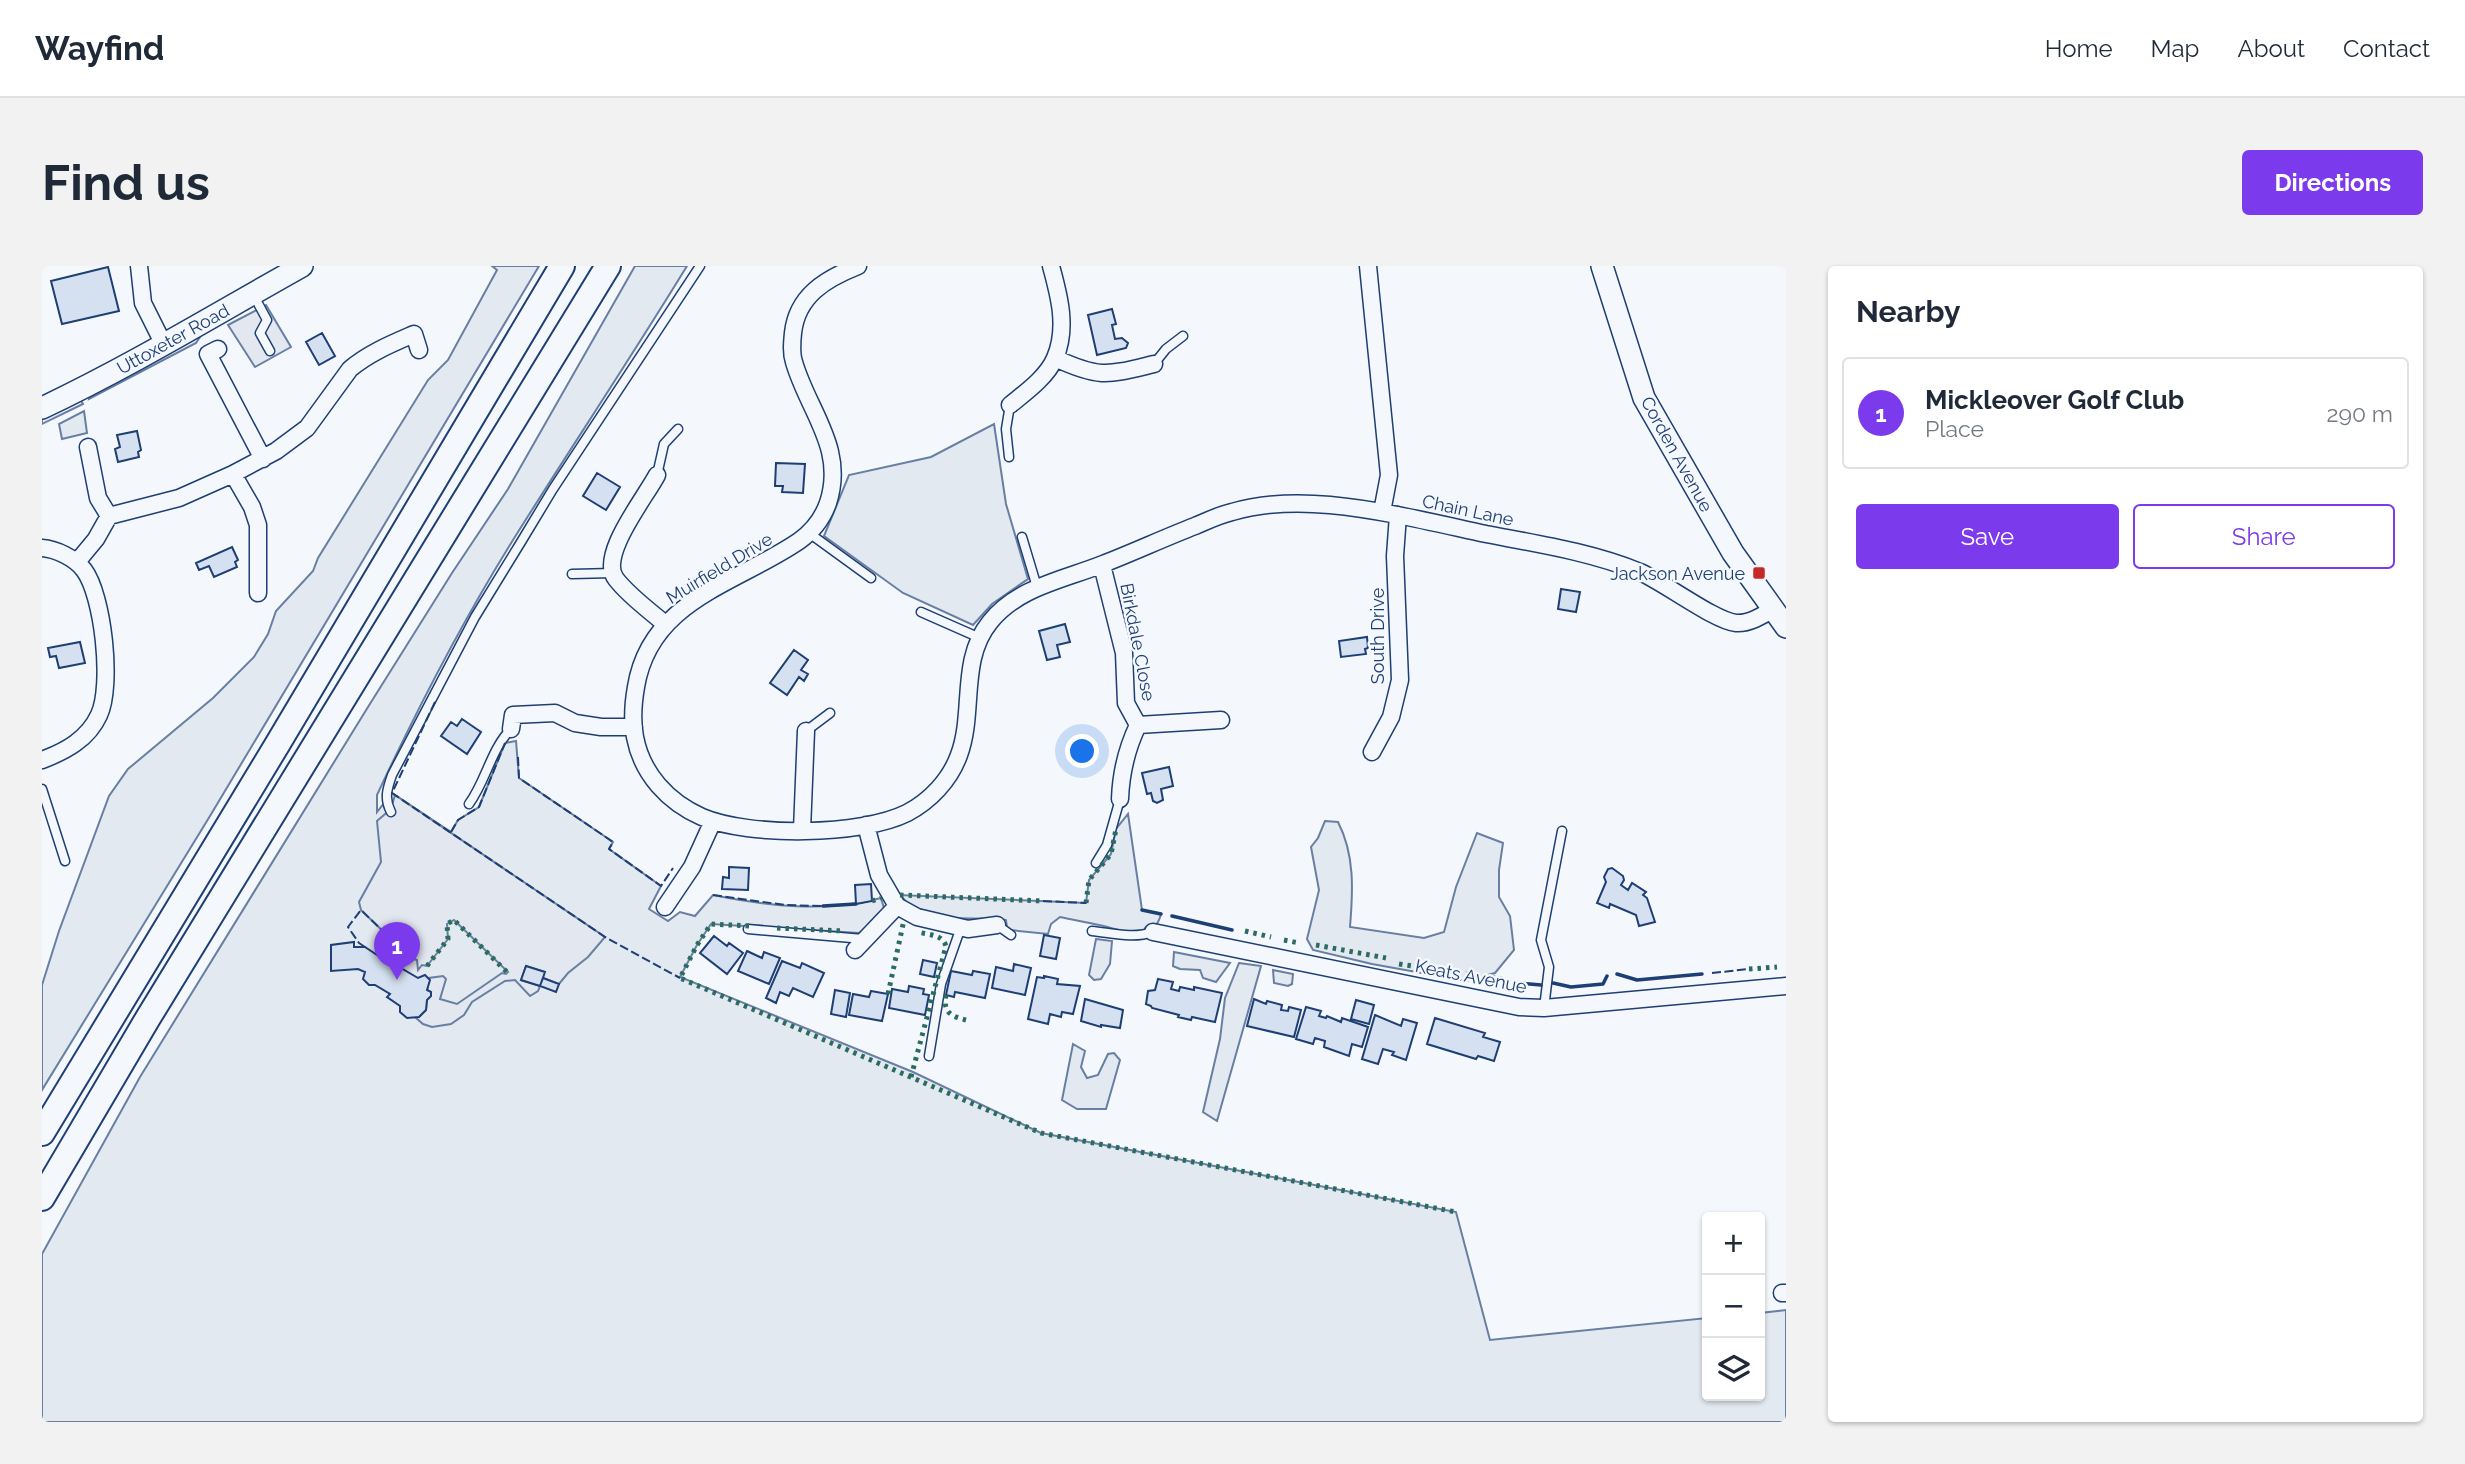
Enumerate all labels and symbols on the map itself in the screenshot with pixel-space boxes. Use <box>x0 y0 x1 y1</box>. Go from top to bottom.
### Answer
street label: Uttoxeter Road <box>113 300 233 378</box>
street label: Corden Avenue <box>1637 393 1718 516</box>
street label: Chain Lane <box>1420 490 1516 530</box>
street label: Muirfield Drive <box>662 528 776 608</box>
place label: Jackson Avenue <box>1610 563 1745 584</box>
marker: Jackson Avenue <box>1751 565 1767 581</box>
street label: Birkdale Close <box>1116 581 1160 703</box>
street label: South Drive <box>1367 587 1388 684</box>
your location <box>1065 734 1099 768</box>
pin: 1 <box>374 922 420 980</box>
street label: Keats Avenue <box>1413 955 1529 997</box>

